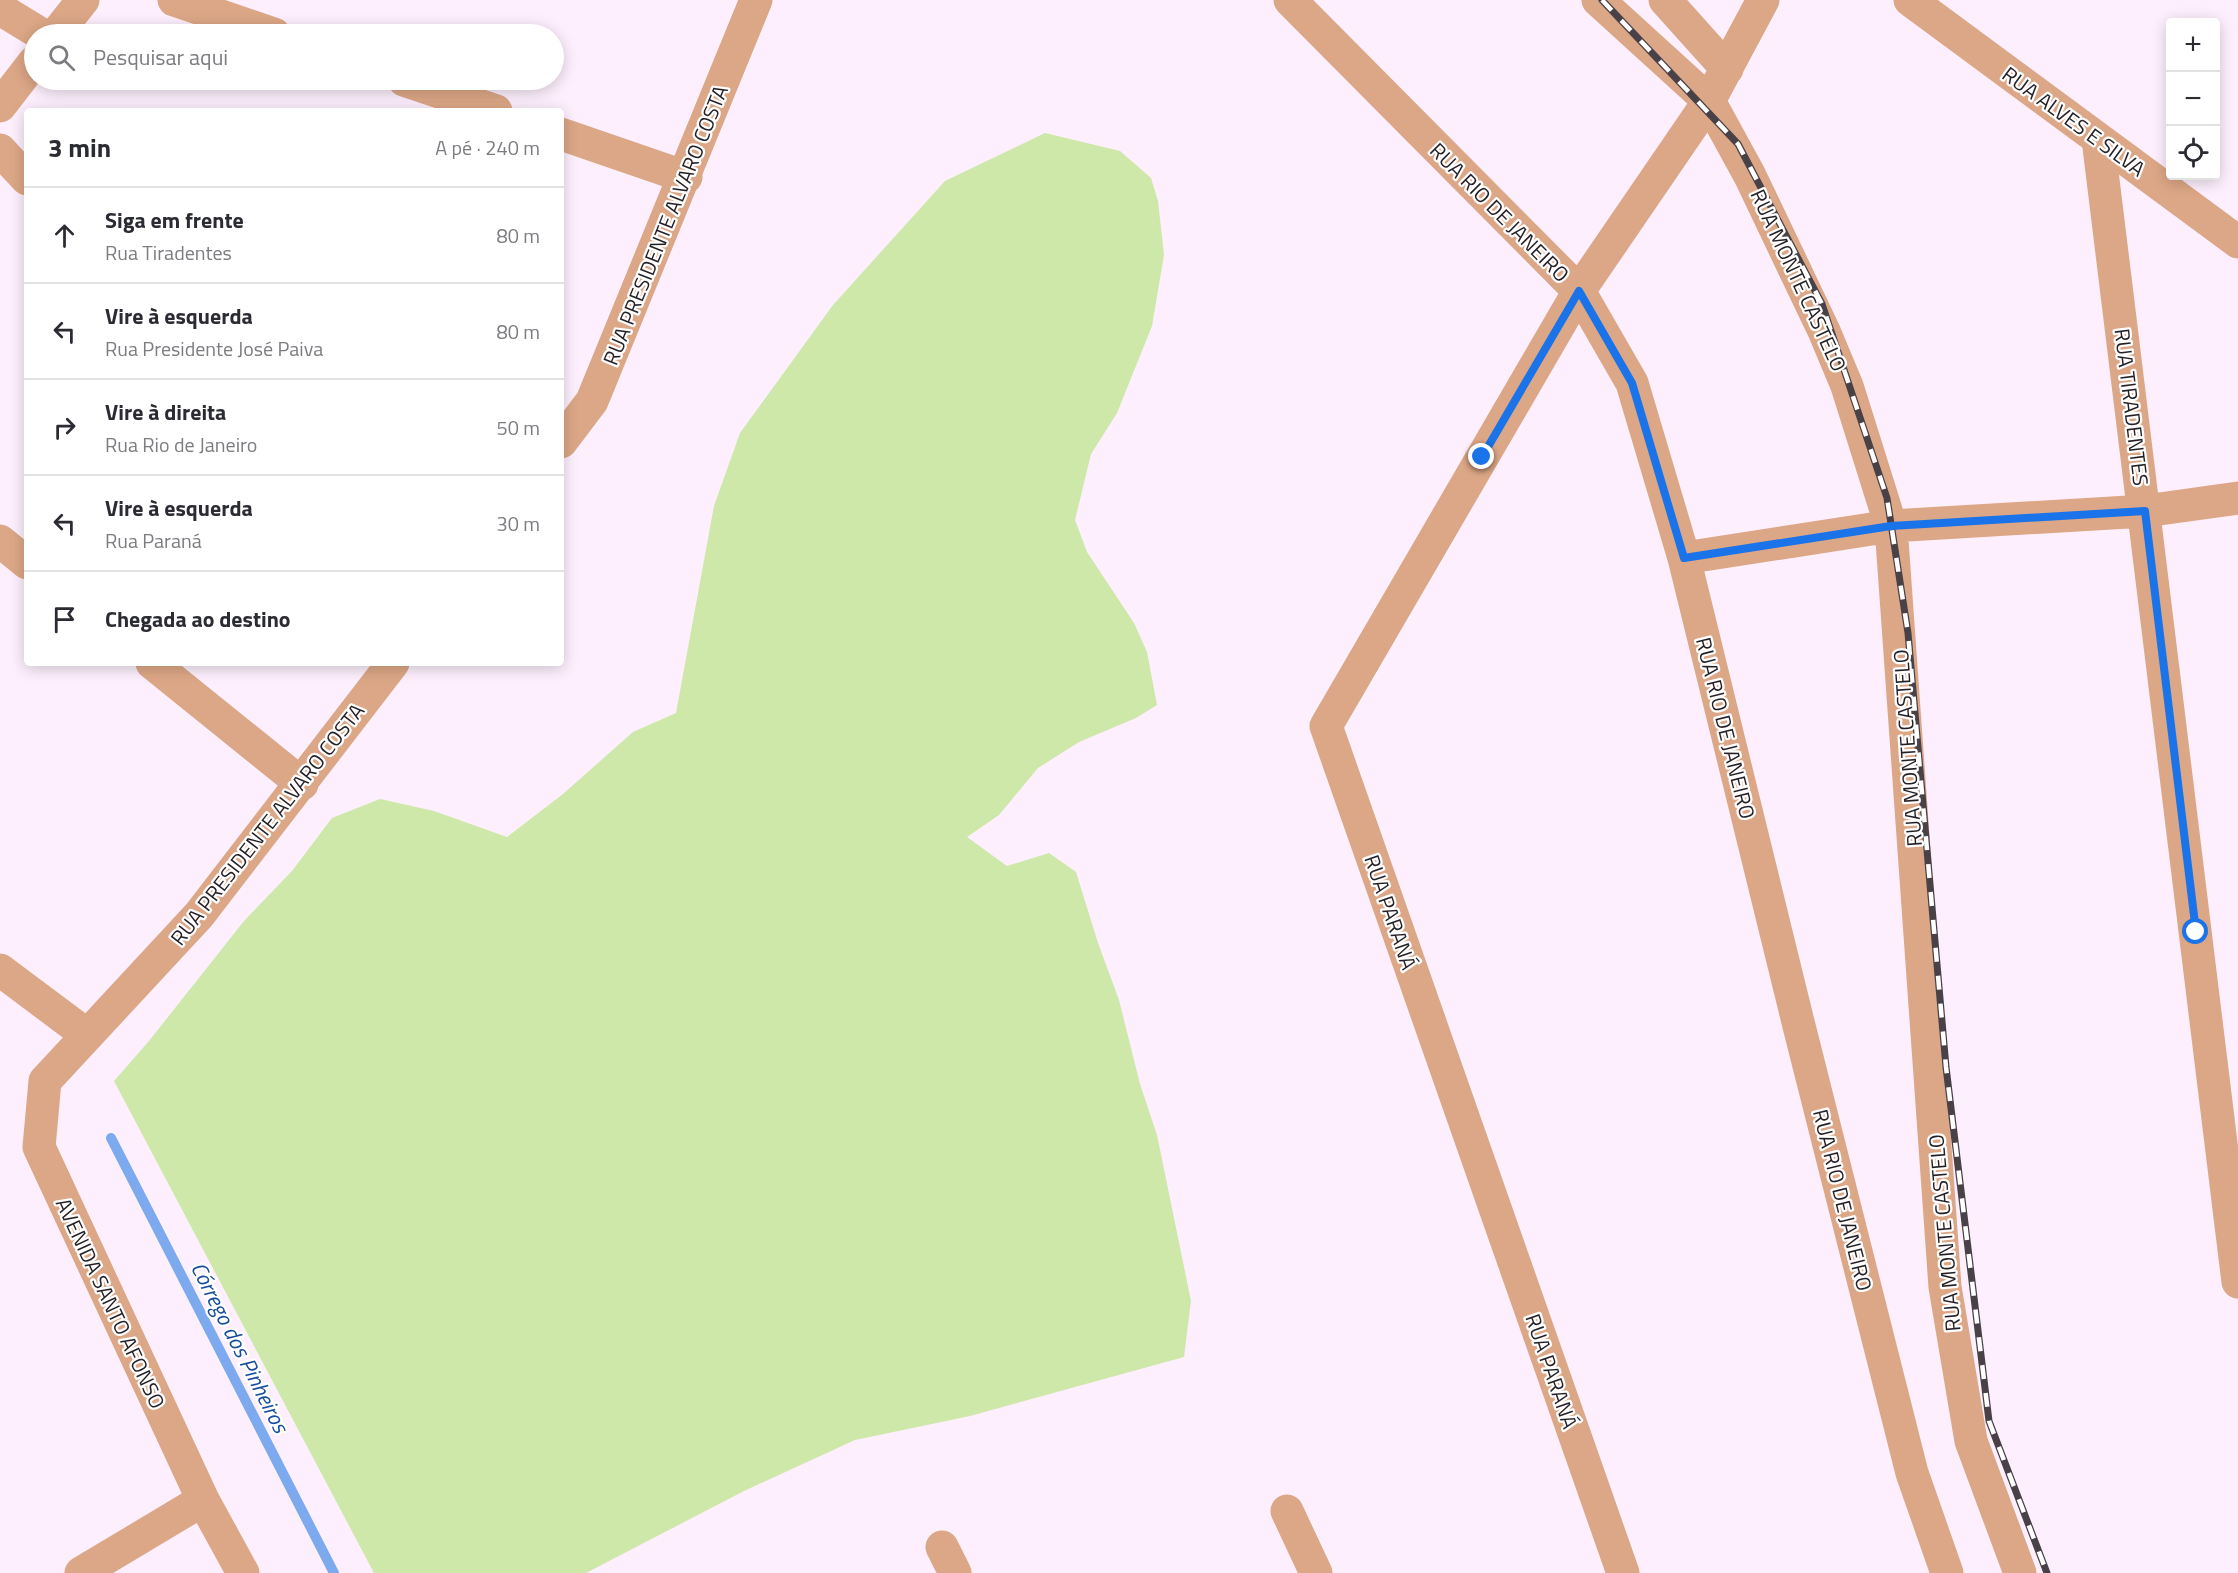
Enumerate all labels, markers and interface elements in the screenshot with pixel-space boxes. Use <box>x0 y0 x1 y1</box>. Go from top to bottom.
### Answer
map controls <box>2166 18 2220 180</box>
button: + <box>2166 18 2220 72</box>
search box <box>24 24 564 90</box>
text: Pesquisar aqui <box>93 40 228 74</box>
icon: search <box>45 41 78 74</box>
street label: RUA ALVES E SILVA <box>1996 58 2153 184</box>
button: − <box>2166 72 2220 126</box>
street label: RUA PRESIDENTE ALVARO COSTA <box>594 80 736 370</box>
button: locate <box>2166 126 2220 180</box>
text: 3 min <box>48 128 111 167</box>
text: A pé · 240 m <box>435 132 540 163</box>
street label: RUA RIO DE JANEIRO <box>1423 135 1577 289</box>
street label: RUA MONTE CASTELO <box>1743 184 1855 376</box>
text: Siga em frente <box>105 203 244 237</box>
icon: ahead <box>48 219 81 252</box>
text: 80 m <box>496 220 540 251</box>
text: Rua Tiradentes <box>105 237 232 268</box>
text: Vire à esquerda <box>105 299 253 333</box>
icon: left <box>48 315 81 348</box>
text: 80 m <box>496 316 540 347</box>
street label: RUA TIRADENTES <box>2106 326 2158 488</box>
text: Rua Presidente José Paiva <box>105 333 323 364</box>
text: Vire à direita <box>105 395 226 429</box>
icon: right <box>48 411 81 444</box>
text: 50 m <box>496 412 540 443</box>
text: Rua Rio de Janeiro <box>105 429 257 460</box>
route end <box>1468 443 1494 469</box>
text: Vire à esquerda <box>105 491 253 525</box>
icon: left <box>48 507 81 540</box>
text: 30 m <box>496 508 540 539</box>
text: Rua Paraná <box>105 525 202 556</box>
text: Chegada ao destino <box>105 602 291 636</box>
icon: arrive <box>48 603 81 636</box>
street label: RUA RIO DE JANEIRO <box>1688 634 1764 822</box>
street label: RUA MONTE CASTELO <box>1884 648 1930 848</box>
street label: RUA PRESIDENTE ALVARO COSTA <box>162 696 372 952</box>
street label: RUA PARANÁ <box>1356 850 1426 974</box>
route start <box>2182 918 2208 944</box>
street label: RUA RIO DE JANEIRO <box>1805 1106 1881 1294</box>
street label: RUA MONTE CASTELO <box>1919 1133 1969 1333</box>
street label: AVENIDA SANTO AFONSO <box>48 1192 174 1414</box>
water label: Córrego dos Pinheiros <box>182 1256 298 1440</box>
street label: RUA PARANÁ <box>1517 1309 1587 1433</box>

